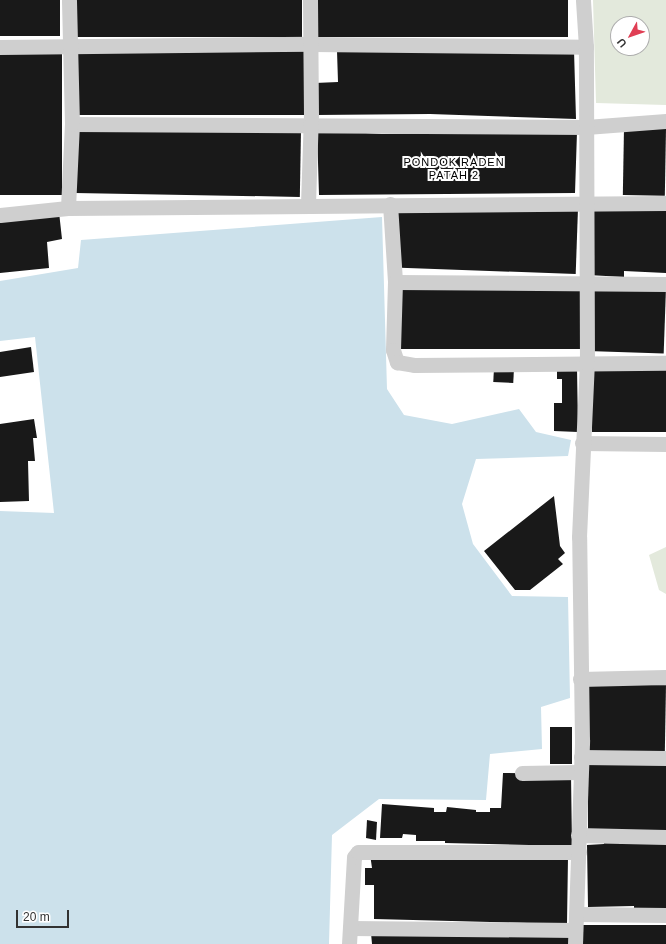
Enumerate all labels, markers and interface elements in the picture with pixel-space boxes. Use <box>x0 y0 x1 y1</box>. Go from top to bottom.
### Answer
north arrow <box>610 16 650 56</box>
text: U <box>614 36 629 50</box>
district label: PONDOK RADEN PATAH 2 <box>403 156 505 182</box>
scale bar <box>18 902 71 928</box>
text: 20 m <box>23 910 50 924</box>

